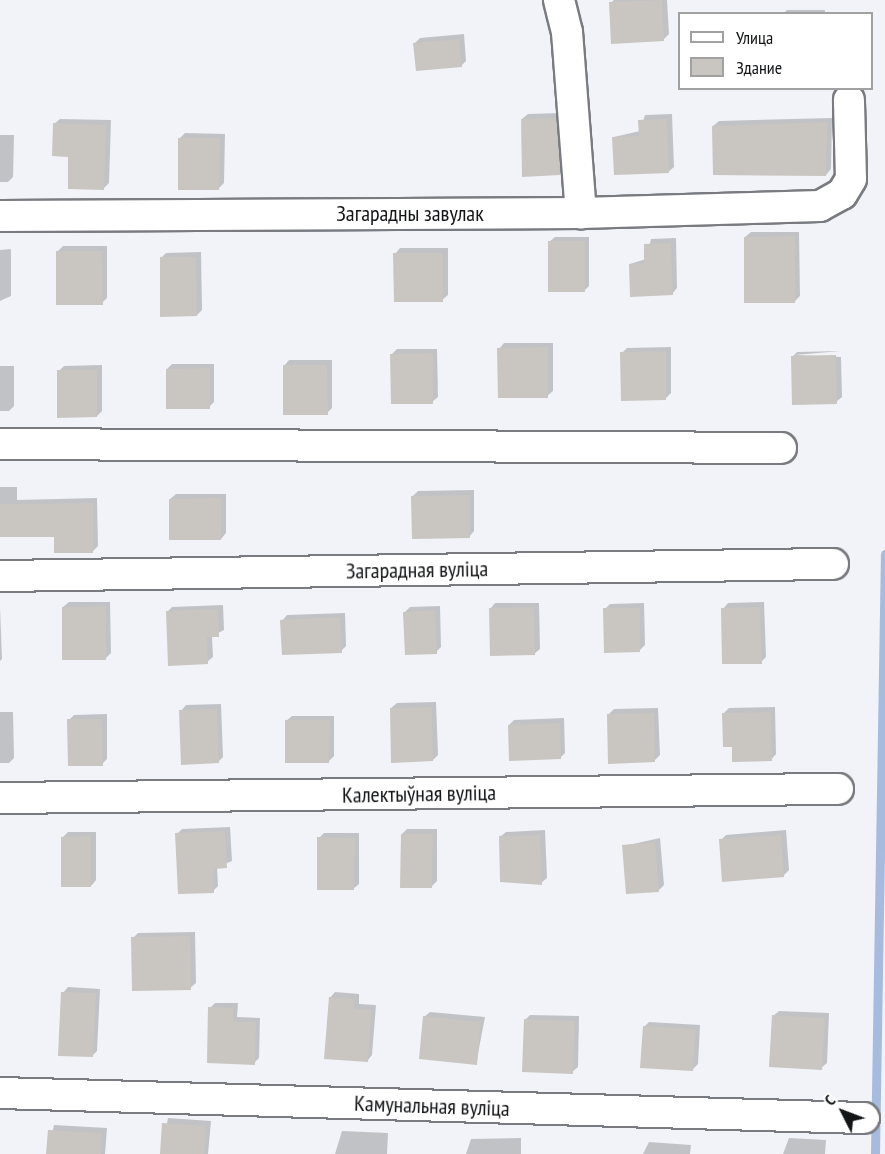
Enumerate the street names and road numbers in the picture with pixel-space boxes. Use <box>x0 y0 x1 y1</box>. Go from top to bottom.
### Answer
street label: Загарадны завулак <box>336 201 484 227</box>
street label: Загарадная вуліца <box>346 556 488 584</box>
street label: Калектыўная вуліца <box>342 779 496 809</box>
street label: Камунальная вуліца <box>354 1090 510 1122</box>

